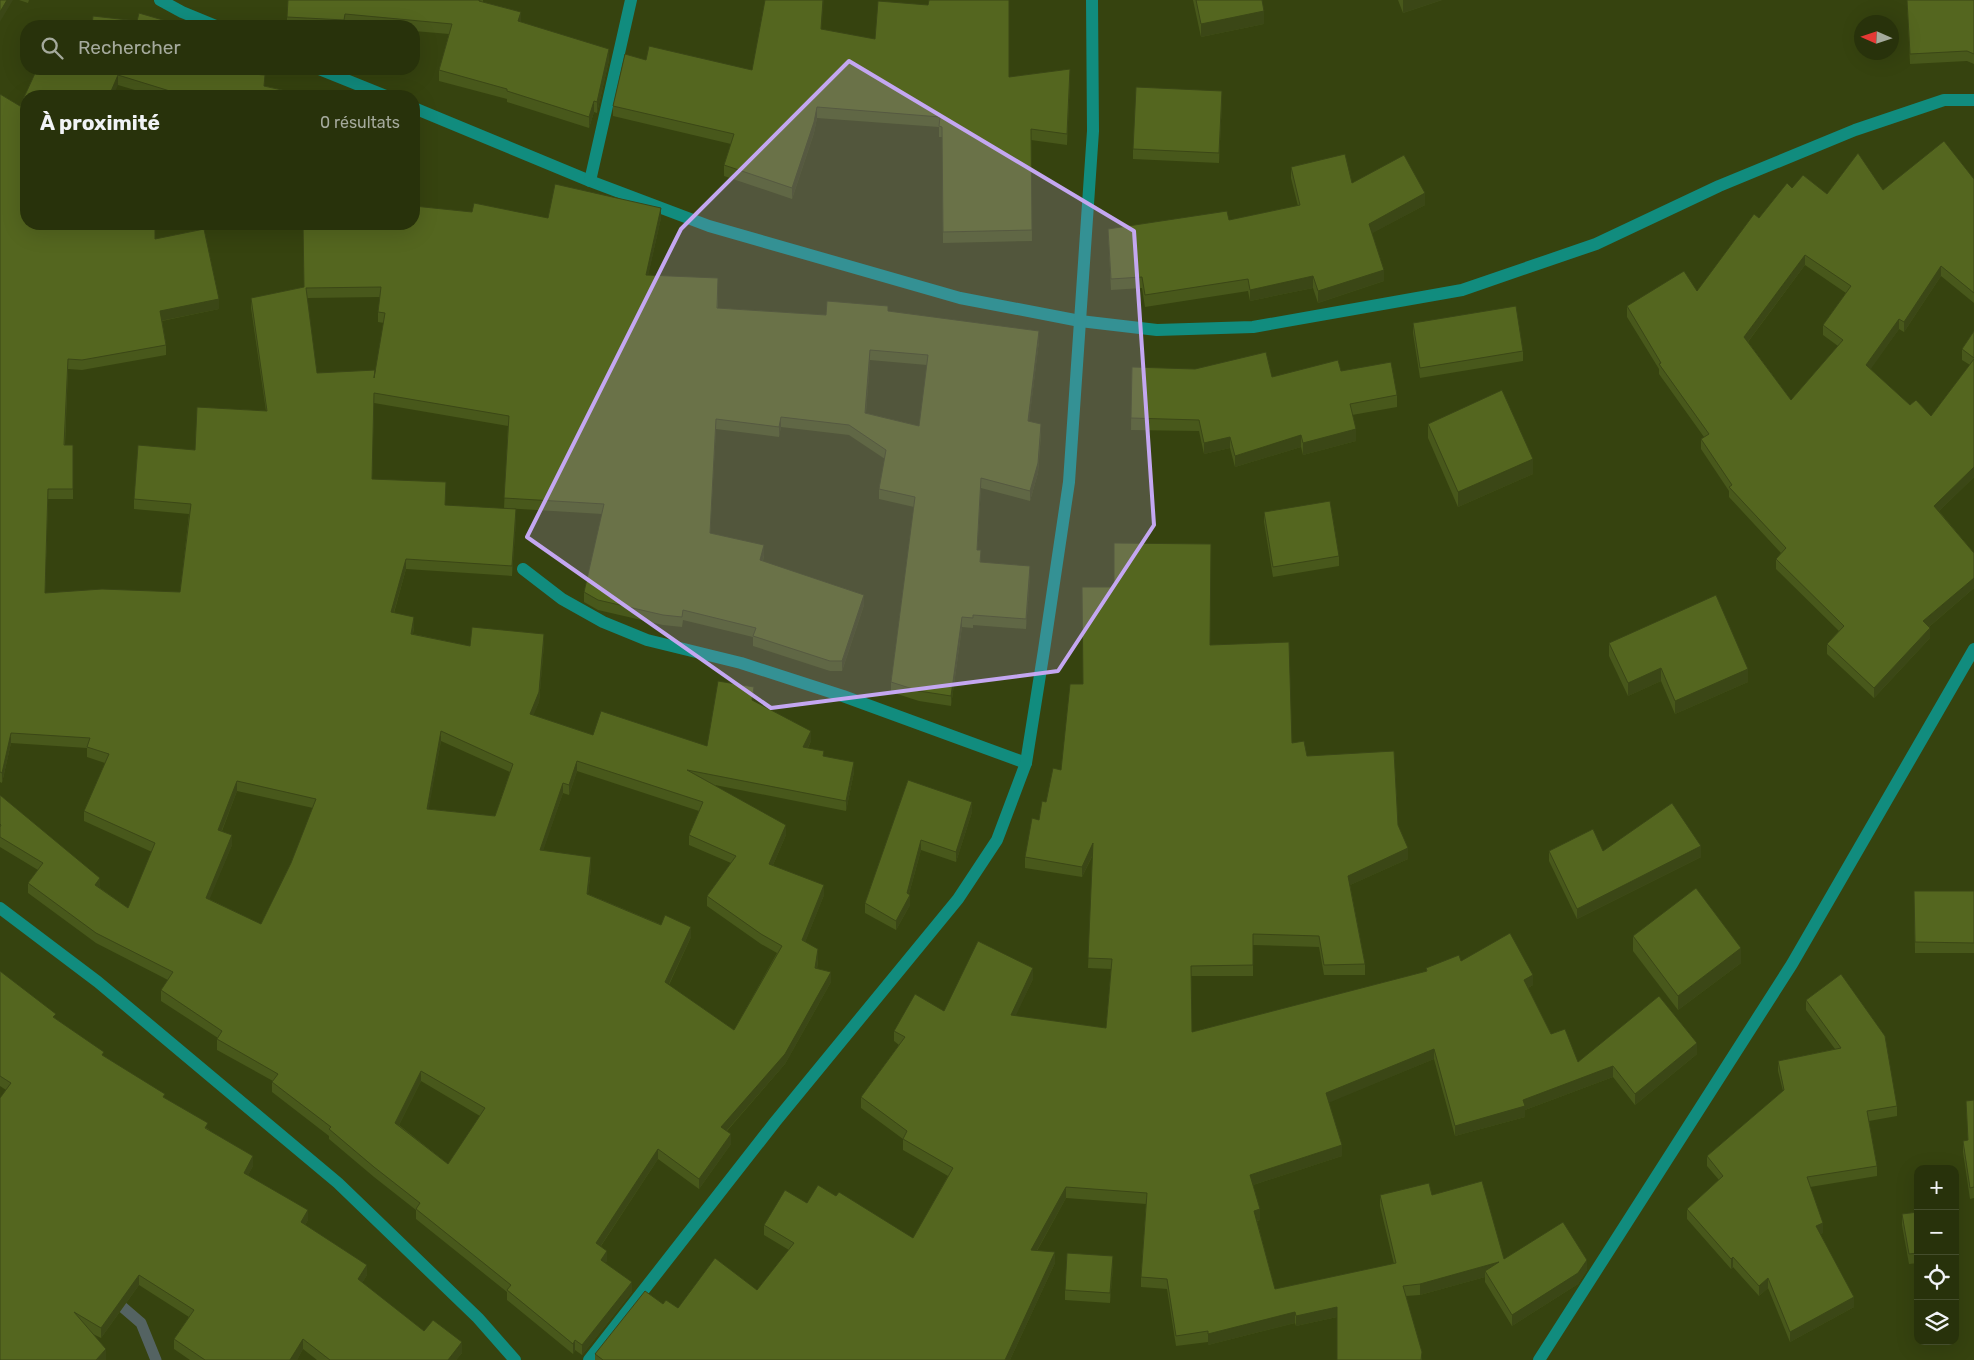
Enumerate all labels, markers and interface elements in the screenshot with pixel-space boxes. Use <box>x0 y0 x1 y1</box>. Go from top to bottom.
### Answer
north arrow <box>1854 15 1899 60</box>
search box <box>20 20 420 75</box>
icon: search <box>38 34 66 62</box>
text: Rechercher <box>78 36 181 59</box>
text: À proximité <box>40 110 160 135</box>
text: 0 résultats <box>320 113 400 132</box>
map controls <box>1914 1165 1959 1345</box>
button: + <box>1914 1165 1959 1210</box>
button: − <box>1914 1210 1959 1255</box>
button: locate <box>1914 1255 1959 1300</box>
button: layers <box>1914 1300 1959 1345</box>

